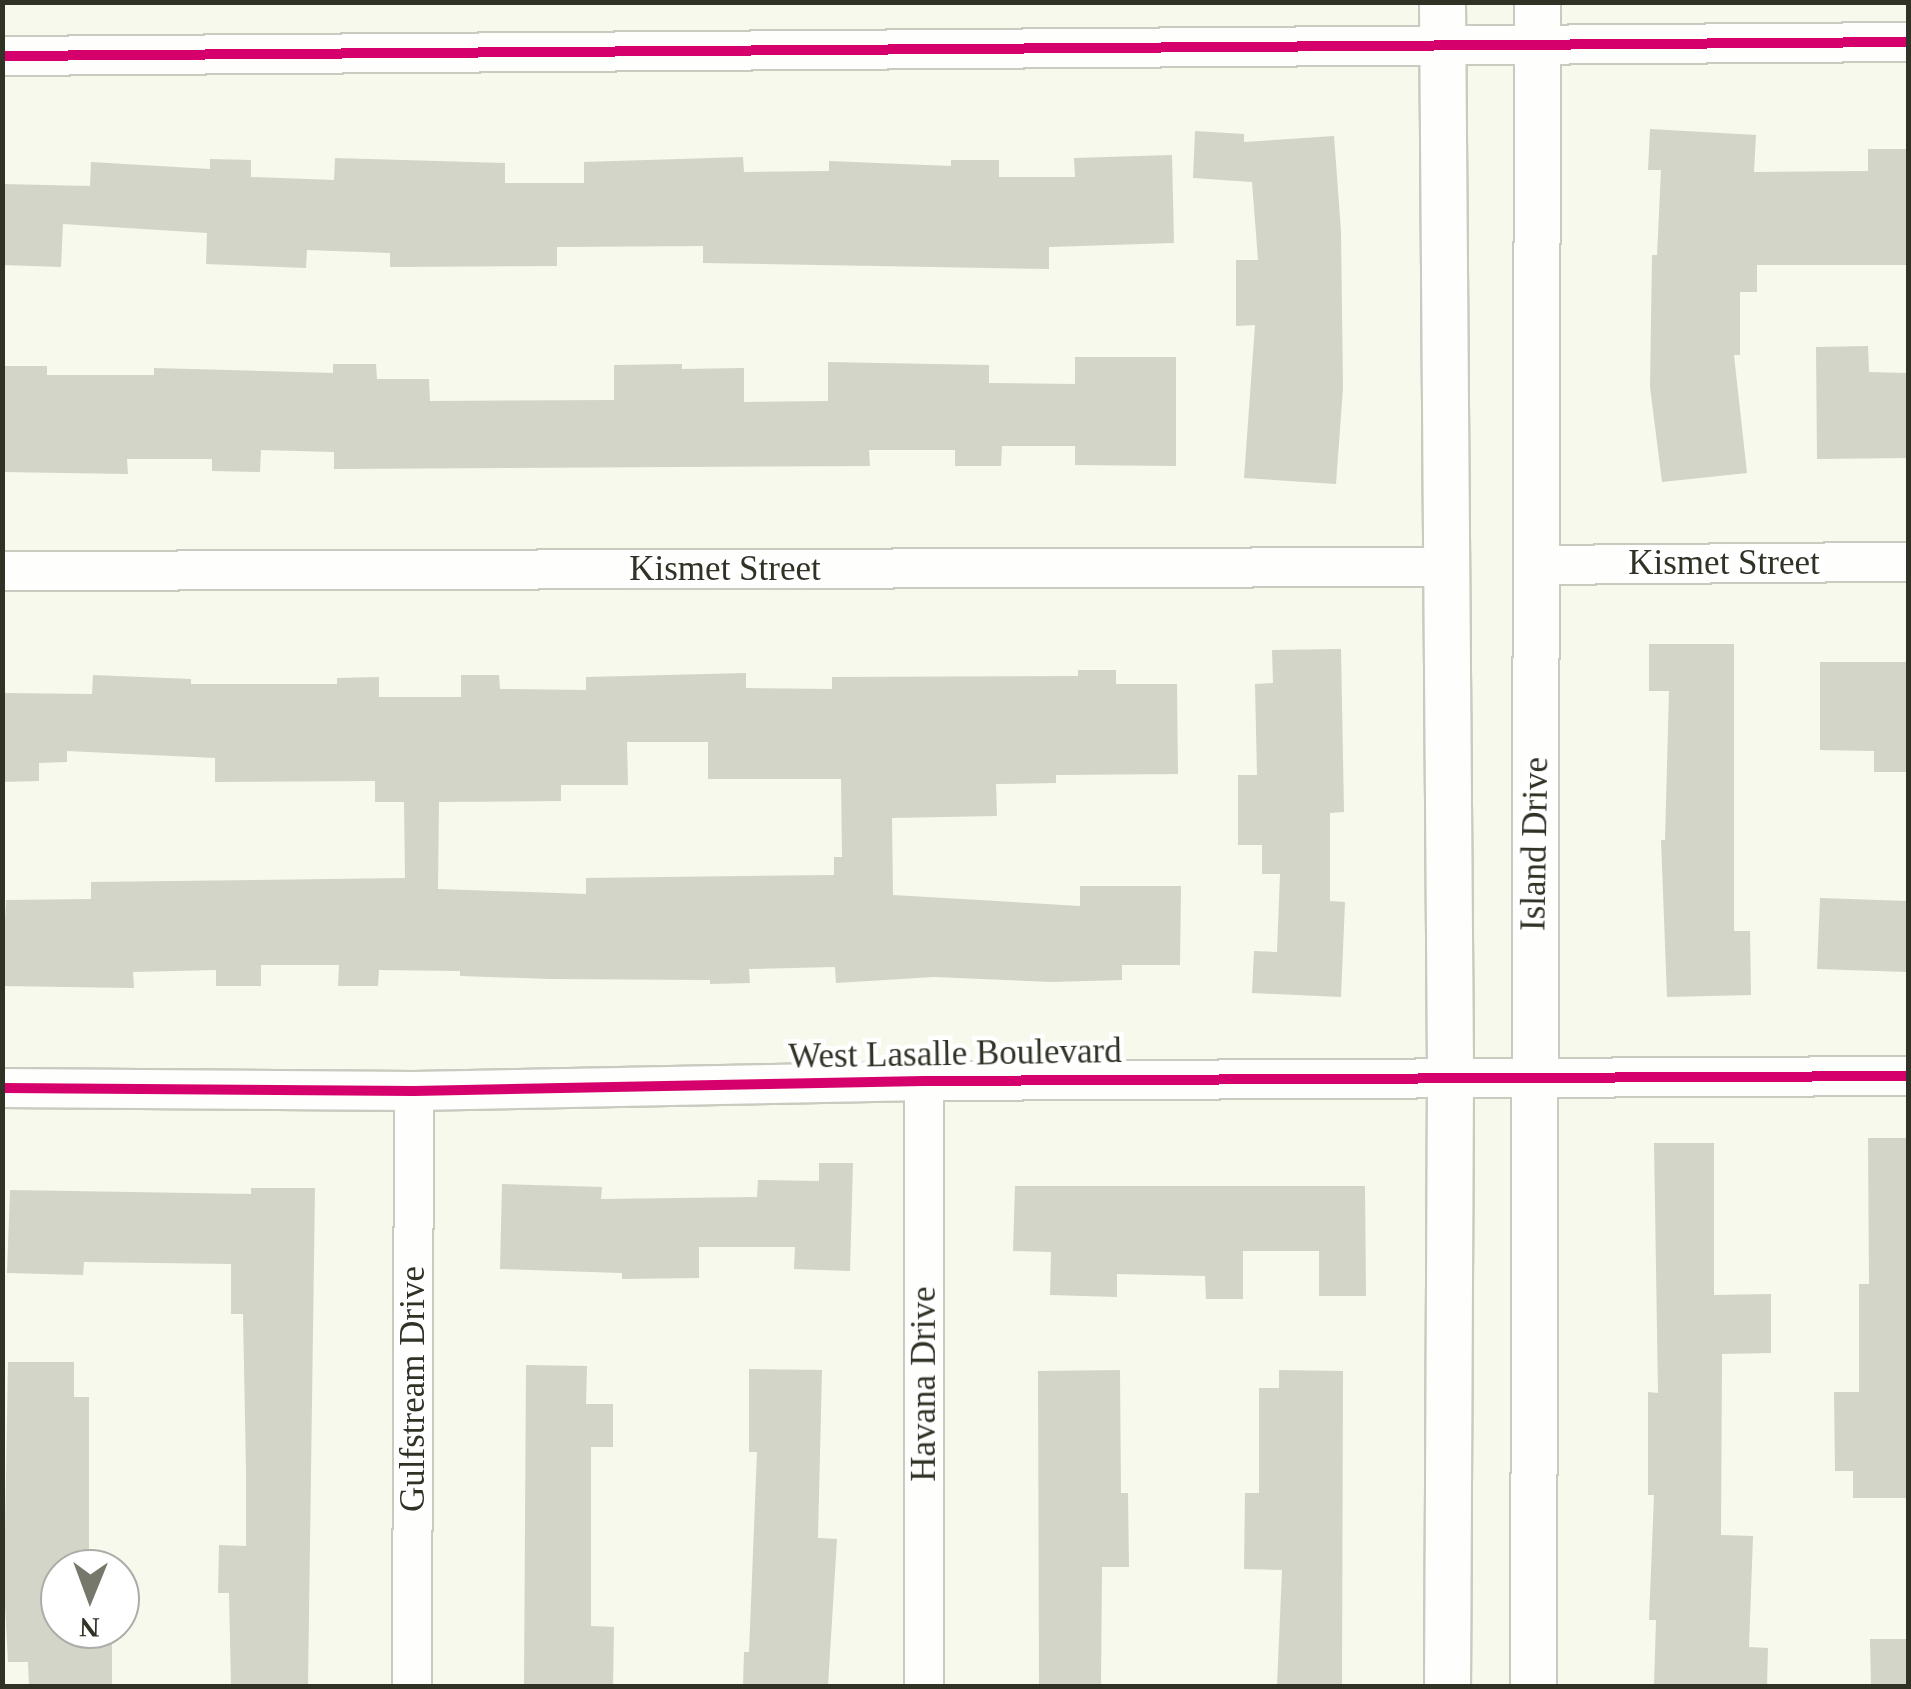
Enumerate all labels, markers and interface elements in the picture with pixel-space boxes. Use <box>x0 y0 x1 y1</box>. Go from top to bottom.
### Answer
street label: Kismet Street <box>1628 542 1820 584</box>
street label: Kismet Street <box>629 548 821 590</box>
street label: Island Drive <box>1512 757 1558 931</box>
street label: West Lasalle Boulevard <box>788 1030 1122 1078</box>
street label: Gulfstream Drive <box>392 1266 434 1512</box>
street label: Havana Drive <box>903 1286 945 1482</box>
north arrow <box>40 1549 140 1649</box>
text: N <box>79 1612 100 1643</box>

